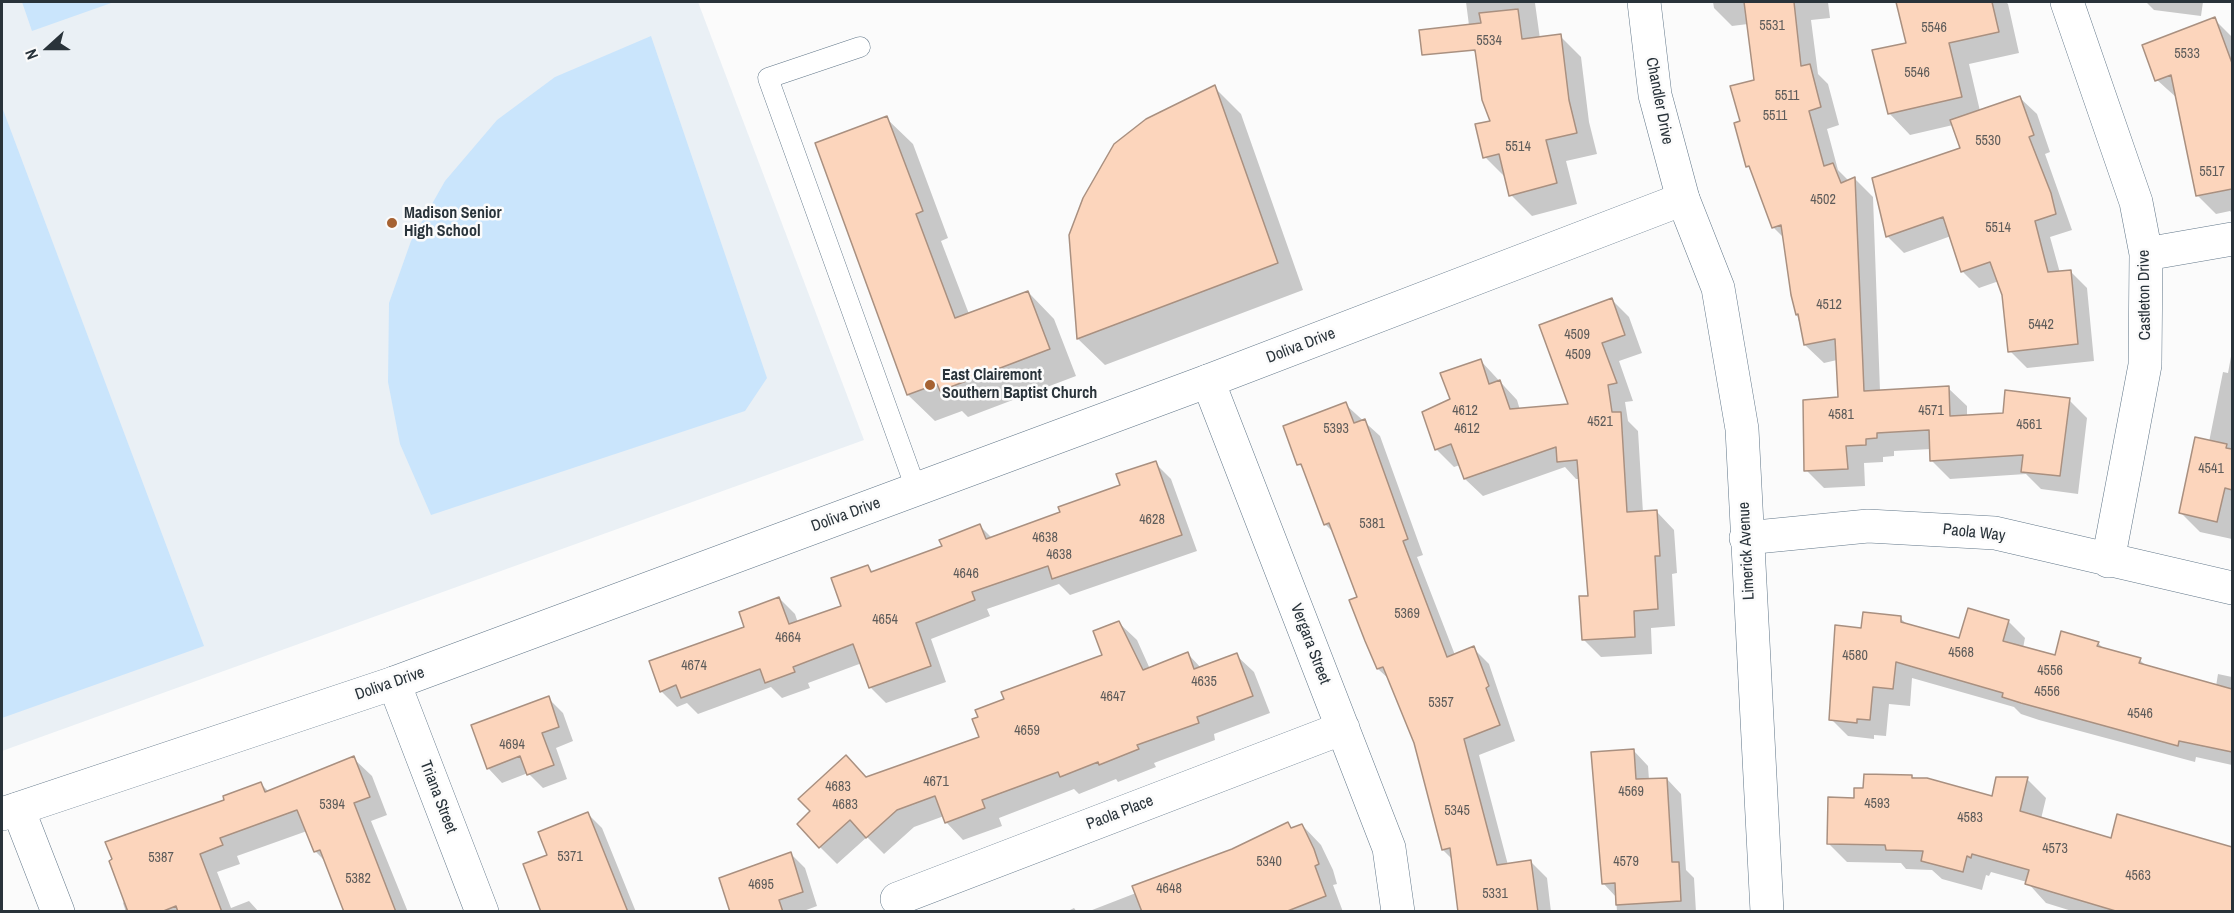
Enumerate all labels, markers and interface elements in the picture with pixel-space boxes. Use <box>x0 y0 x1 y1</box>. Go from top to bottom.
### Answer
north arrow <box>18 18 78 78</box>
house number: 5531 <box>1759 18 1785 34</box>
house number: 5546 <box>1921 20 1947 36</box>
house number: 5534 <box>1476 33 1502 49</box>
text: N <box>19 46 43 63</box>
house number: 5533 <box>2174 46 2200 62</box>
street label: Chandler Drive <box>1641 56 1677 146</box>
house number: 5546 <box>1904 65 1930 81</box>
house number: 5511 <box>1775 88 1799 104</box>
house number: 5511 <box>1763 108 1787 124</box>
house number: 5530 <box>1975 133 2001 149</box>
house number: 5514 <box>1505 139 1531 155</box>
house number: 5517 <box>2199 164 2225 180</box>
house number: 4502 <box>1810 192 1836 208</box>
place label: Madison Senior High School <box>404 204 502 242</box>
marker: Madison Senior High School <box>385 216 399 230</box>
house number: 5514 <box>1985 220 2011 236</box>
street label: Castleton Drive <box>2135 250 2155 340</box>
house number: 4512 <box>1816 297 1842 313</box>
house number: 5442 <box>2028 317 2054 333</box>
street label: Doliva Drive <box>1264 324 1338 368</box>
house number: 4509 <box>1564 327 1590 343</box>
house number: 4509 <box>1565 347 1591 363</box>
place label: East Clairemont Southern Baptist Church <box>942 366 1097 404</box>
marker: East Clairemont Southern Baptist Church <box>923 378 937 392</box>
house number: 4612 <box>1452 403 1478 419</box>
house number: 4571 <box>1918 403 1944 419</box>
house number: 4581 <box>1828 407 1854 423</box>
house number: 4521 <box>1587 414 1613 430</box>
house number: 4561 <box>2016 417 2042 433</box>
house number: 5393 <box>1323 421 1349 437</box>
house number: 4612 <box>1454 421 1480 437</box>
house number: 4541 <box>2198 461 2224 477</box>
street label: Doliva Drive <box>809 494 883 536</box>
street label: Limerick Avenue <box>1735 501 1759 601</box>
house number: 4628 <box>1139 512 1165 528</box>
house number: 5381 <box>1359 516 1385 532</box>
street label: Paola Way <box>1942 520 2006 546</box>
house number: 4638 <box>1032 530 1058 546</box>
house number: 4638 <box>1046 547 1072 563</box>
house number: 4646 <box>953 566 979 582</box>
street label: Vergara Street <box>1286 601 1334 687</box>
house number: 5369 <box>1394 606 1420 622</box>
house number: 4654 <box>872 612 898 628</box>
house number: 4664 <box>775 630 801 646</box>
house number: 4568 <box>1948 645 1974 661</box>
house number: 4580 <box>1842 648 1868 664</box>
house number: 4674 <box>681 658 707 674</box>
street label: Doliva Drive <box>353 663 427 705</box>
house number: 4556 <box>2037 663 2063 679</box>
house number: 4635 <box>1191 674 1217 690</box>
house number: 4556 <box>2034 684 2060 700</box>
house number: 4647 <box>1100 689 1126 705</box>
house number: 5357 <box>1428 695 1454 711</box>
house number: 4546 <box>2127 706 2153 722</box>
house number: 4659 <box>1014 723 1040 739</box>
house number: 4694 <box>499 737 525 753</box>
street label: Triana Street <box>415 758 461 836</box>
house number: 4671 <box>923 774 949 790</box>
house number: 4683 <box>825 779 851 795</box>
house number: 4569 <box>1618 784 1644 800</box>
street label: Paola Place <box>1084 791 1156 835</box>
house number: 4593 <box>1864 796 1890 812</box>
house number: 5394 <box>319 797 345 813</box>
house number: 4683 <box>832 797 858 813</box>
house number: 5345 <box>1444 803 1470 819</box>
house number: 4583 <box>1957 810 1983 826</box>
house number: 4573 <box>2042 841 2068 857</box>
house number: 5371 <box>557 849 583 865</box>
house number: 5387 <box>148 850 174 866</box>
house number: 5340 <box>1256 854 1282 870</box>
house number: 4579 <box>1613 854 1639 870</box>
house number: 4563 <box>2125 868 2151 884</box>
house number: 5382 <box>345 871 371 887</box>
house number: 4695 <box>748 877 774 893</box>
house number: 4648 <box>1156 881 1182 897</box>
house number: 5331 <box>1482 886 1508 902</box>

